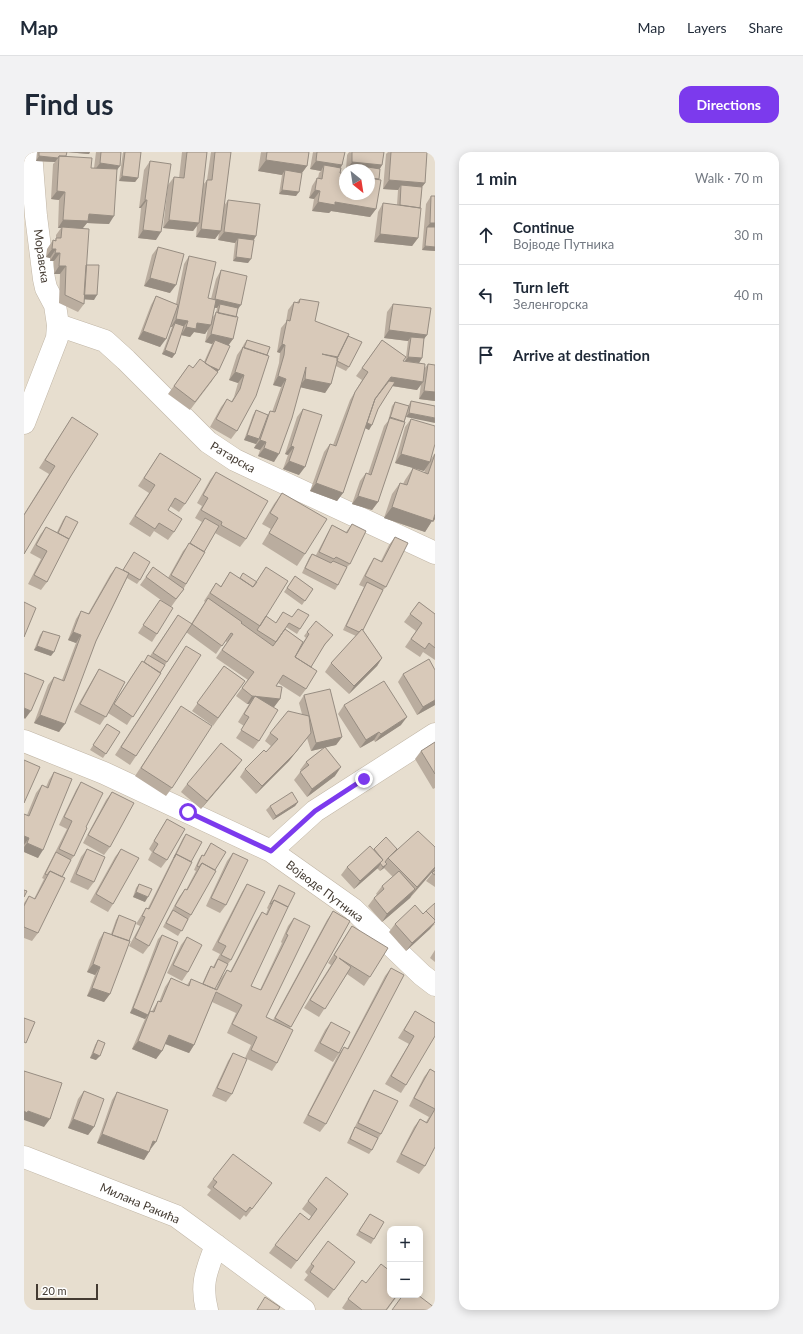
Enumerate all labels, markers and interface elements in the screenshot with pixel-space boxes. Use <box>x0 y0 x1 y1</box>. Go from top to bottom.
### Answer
text: Map <box>20 16 58 39</box>
text: Map <box>637 19 665 36</box>
text: Layers <box>687 19 727 36</box>
text: Share <box>749 19 783 36</box>
button: Directions <box>679 86 779 123</box>
text: Find us <box>24 87 114 121</box>
north arrow <box>339 164 375 200</box>
text: 1 min <box>475 168 517 189</box>
text: Walk · 70 m <box>695 170 763 186</box>
text: Continue <box>513 218 574 236</box>
icon: ahead <box>475 224 497 246</box>
text: 30 m <box>734 227 763 243</box>
street label: Моравска <box>31 228 53 284</box>
text: Војводе Путника <box>513 236 614 252</box>
text: Turn left <box>513 278 569 296</box>
icon: left <box>475 284 497 306</box>
text: 40 m <box>734 287 763 303</box>
text: Зеленгорска <box>513 296 588 312</box>
icon: arrive <box>475 344 497 366</box>
text: Arrive at destination <box>513 346 650 364</box>
street label: Ратарска <box>208 438 258 476</box>
route end <box>355 770 373 788</box>
route start <box>179 803 197 821</box>
street label: Војводе Путника <box>283 857 367 925</box>
street label: Милана Ракића <box>98 1179 182 1227</box>
map controls <box>387 1226 423 1298</box>
button: + <box>387 1226 423 1262</box>
button: − <box>387 1262 423 1298</box>
scale bar <box>36 1282 98 1301</box>
text: 20 m <box>42 1284 67 1297</box>

